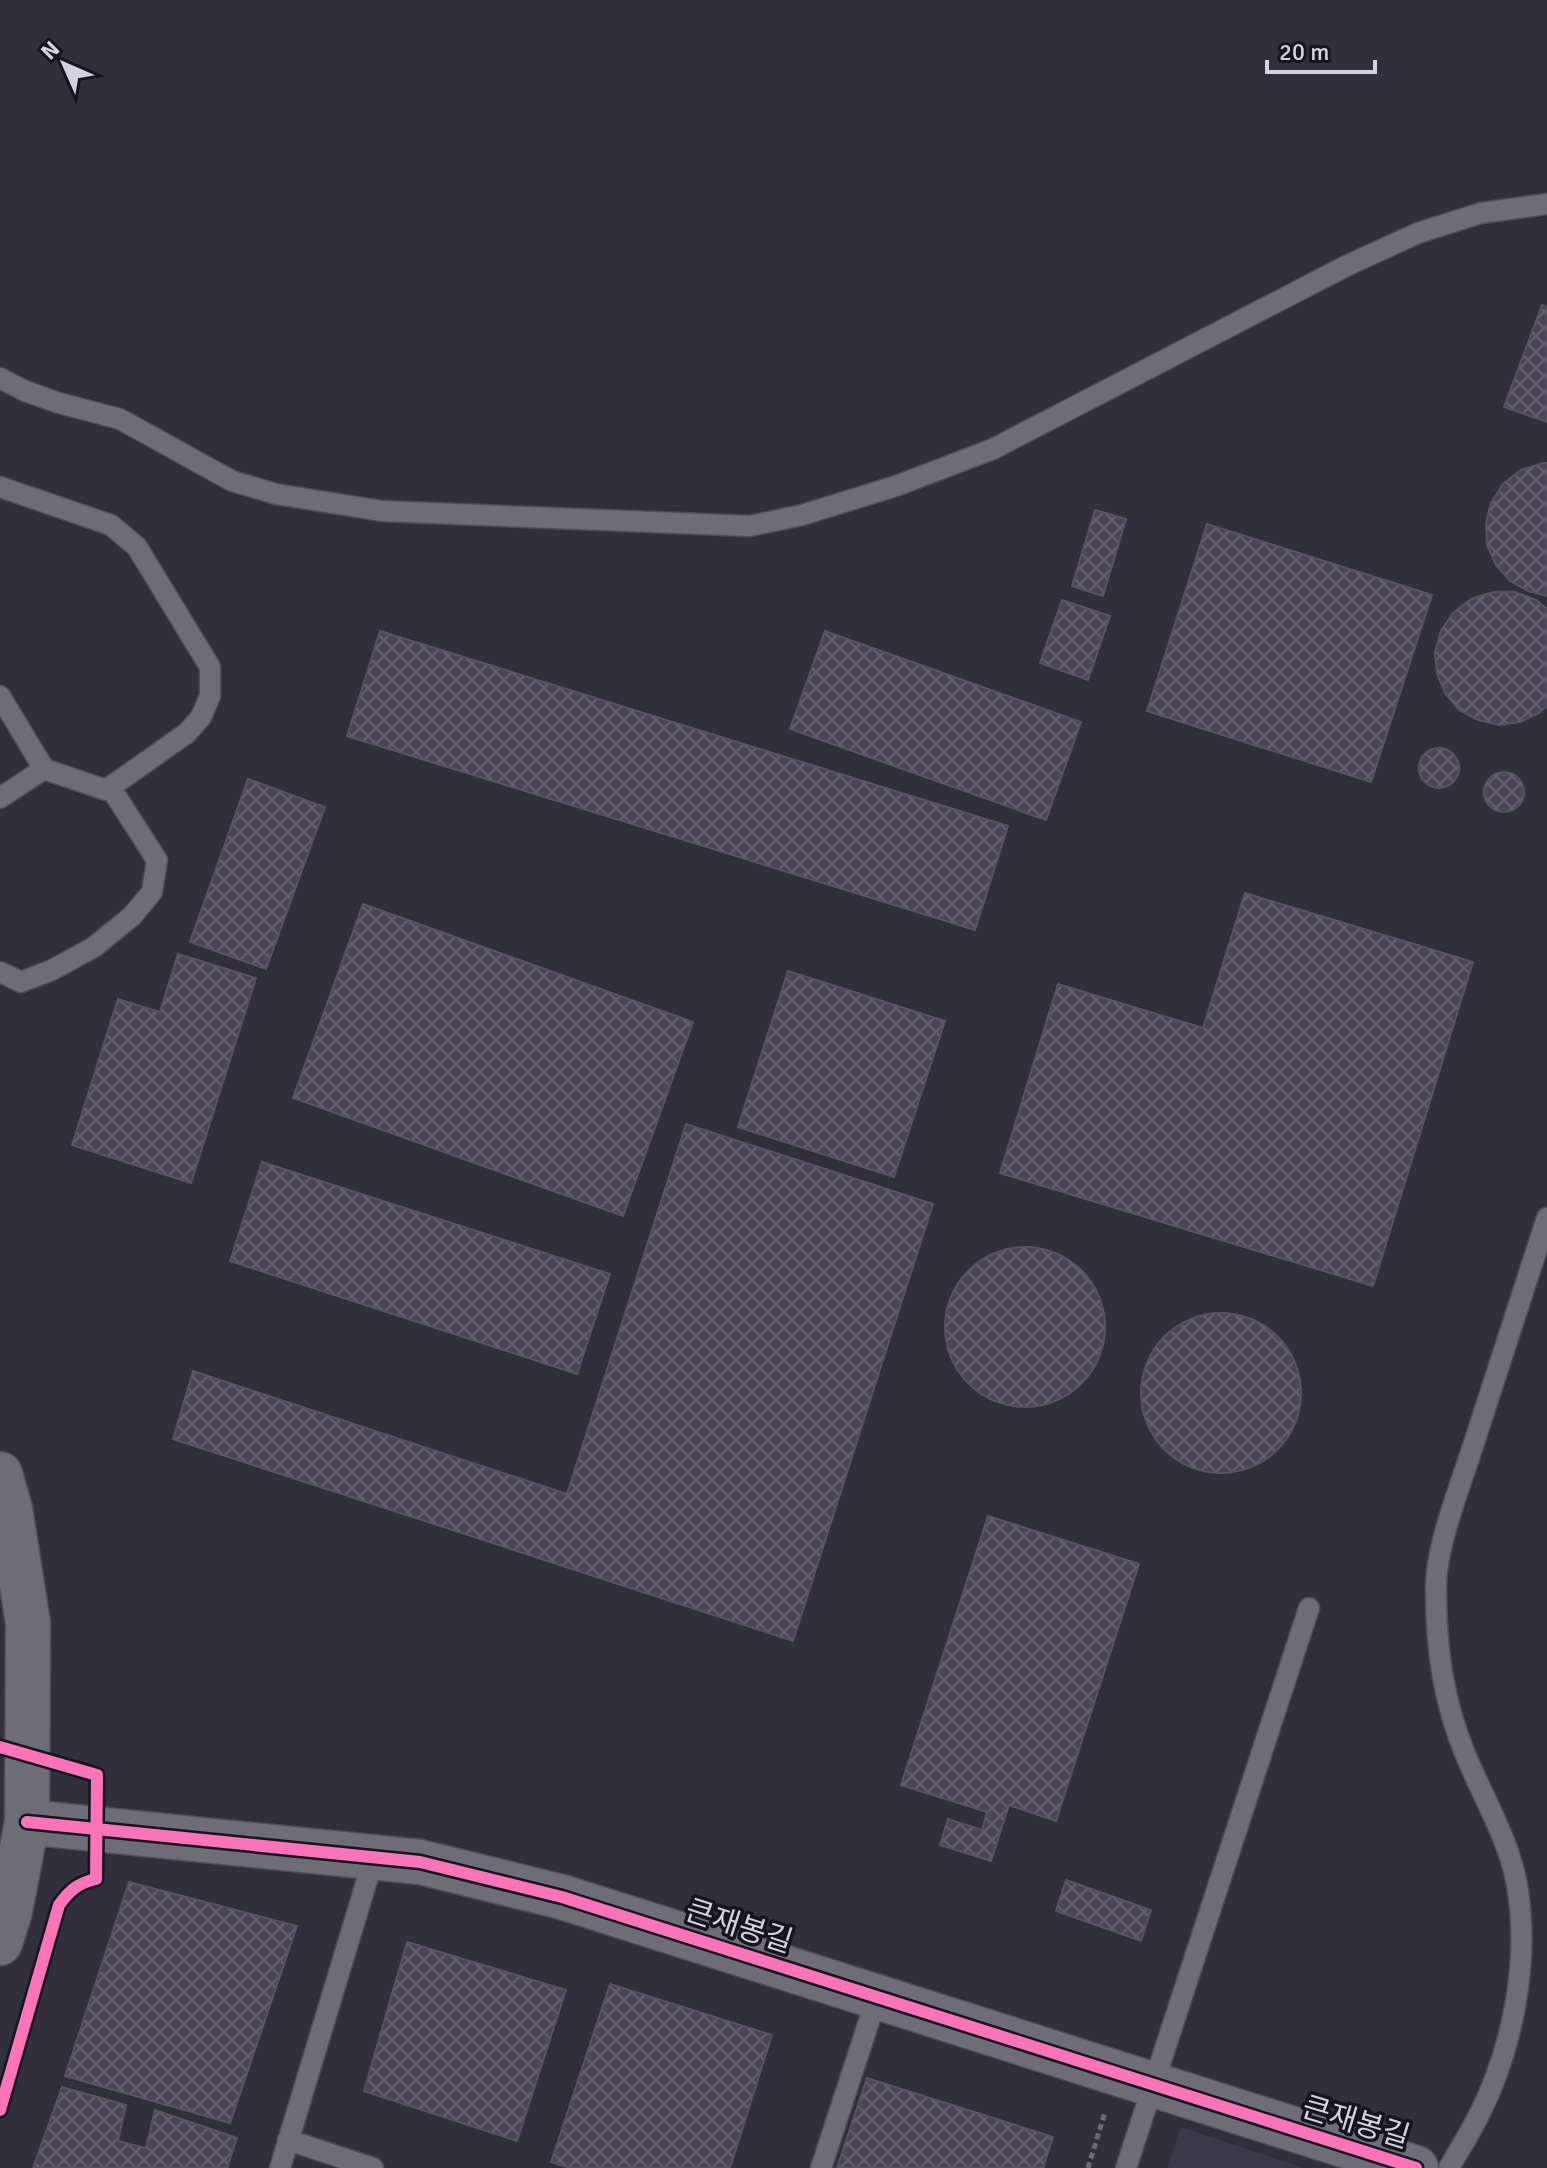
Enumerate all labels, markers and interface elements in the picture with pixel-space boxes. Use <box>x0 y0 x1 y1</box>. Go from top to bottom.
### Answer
north arrow <box>24 24 104 104</box>
scale bar <box>1267 24 1375 74</box>
text: N <box>35 35 65 65</box>
text: 20 m <box>1279 37 1329 67</box>
street label: 큰재봉길 <box>681 1892 797 1961</box>
street label: 큰재봉길 <box>1298 2089 1414 2156</box>

